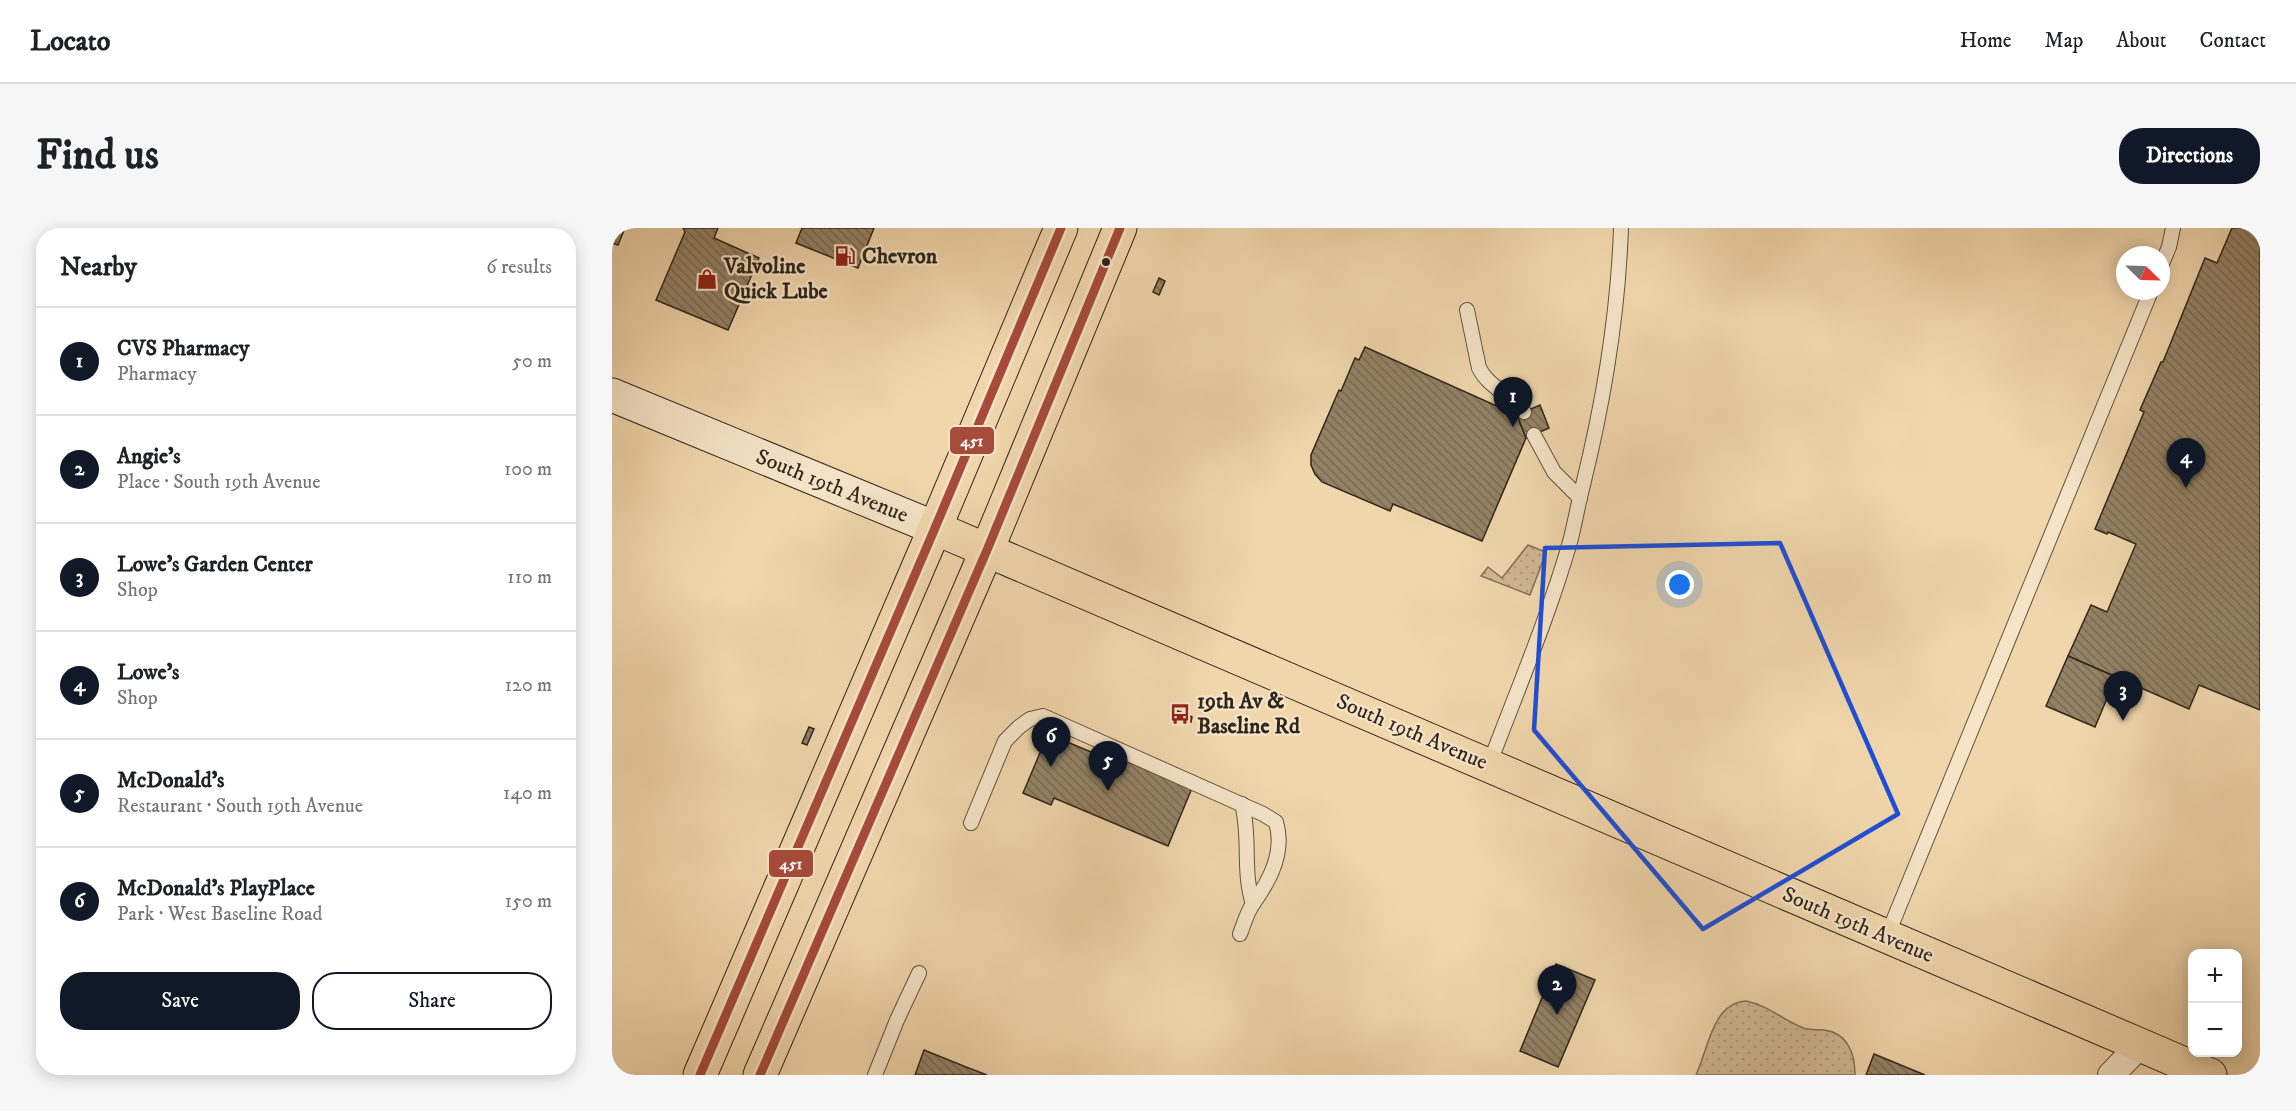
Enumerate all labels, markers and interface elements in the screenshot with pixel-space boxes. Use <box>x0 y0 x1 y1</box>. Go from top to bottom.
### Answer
text: Locato <box>30 24 110 59</box>
text: Home <box>1960 28 2012 54</box>
text: Map <box>2045 28 2083 54</box>
text: About <box>2116 28 2167 54</box>
text: Contact <box>2200 28 2266 54</box>
button: Directions <box>2119 128 2260 184</box>
text: Find us <box>36 130 159 182</box>
place label: Chevron <box>862 243 938 270</box>
fuel station icon: Chevron <box>833 244 857 268</box>
north arrow <box>2116 246 2170 300</box>
text: Nearby <box>60 251 137 284</box>
place label: Valvoline Quick Lube <box>723 253 828 305</box>
text: 6 results <box>486 255 552 280</box>
unlabelled marker <box>1100 256 1112 268</box>
shop icon: Valvoline Quick Lube <box>695 267 719 291</box>
text: CVS Pharmacy <box>117 335 249 362</box>
text: 1 <box>76 349 83 374</box>
text: 50 m <box>512 349 552 374</box>
text: Pharmacy <box>117 362 197 387</box>
pin: 1 <box>1494 378 1532 427</box>
line badge: 451 <box>949 426 995 455</box>
text: 451 <box>960 431 984 451</box>
pin: 4 <box>2166 438 2206 488</box>
text: Angie's <box>117 443 181 470</box>
street label: South 19th Avenue <box>752 443 912 529</box>
text: 2 <box>75 457 84 482</box>
text: 100 m <box>504 457 552 482</box>
text: Place · South 19th Avenue <box>117 470 320 495</box>
text: Lowe's Garden Center <box>117 551 313 578</box>
text: 3 <box>76 565 83 590</box>
text: 110 m <box>507 565 552 590</box>
your location <box>1665 570 1694 599</box>
text: Shop <box>117 578 158 603</box>
text: Lowe's <box>117 659 179 686</box>
pin: 3 <box>2104 672 2142 721</box>
text: 4 <box>74 673 85 698</box>
text: 120 m <box>505 673 552 698</box>
text: Shop <box>117 686 158 711</box>
place label: 19th Av & Baseline Rd <box>1197 688 1301 740</box>
street label: South 19th Avenue <box>1332 688 1492 776</box>
bus stop icon: 19th Av & Baseline Rd <box>1168 702 1192 726</box>
pin: 6 <box>1032 718 1070 767</box>
pin: 5 <box>1088 742 1128 791</box>
text: McDonald's <box>117 767 224 794</box>
text: 5 <box>75 781 84 806</box>
text: 140 m <box>503 781 552 806</box>
text: Restaurant · South 19th Avenue <box>117 794 363 819</box>
line badge: 451 <box>768 849 814 878</box>
text: 451 <box>779 854 803 874</box>
text: McDonald's PlayPlace <box>117 875 315 902</box>
street label: South 19th Avenue <box>1778 881 1938 969</box>
text: 6 <box>74 889 85 914</box>
text: 150 m <box>505 889 552 914</box>
text: Park · West Baseline Road <box>117 902 322 927</box>
map controls <box>2188 949 2242 1057</box>
button: + <box>2188 949 2242 1003</box>
pin: 2 <box>1538 966 1576 1015</box>
button: Save <box>60 972 300 1030</box>
button: Share <box>312 972 552 1030</box>
button: − <box>2188 1003 2242 1057</box>

